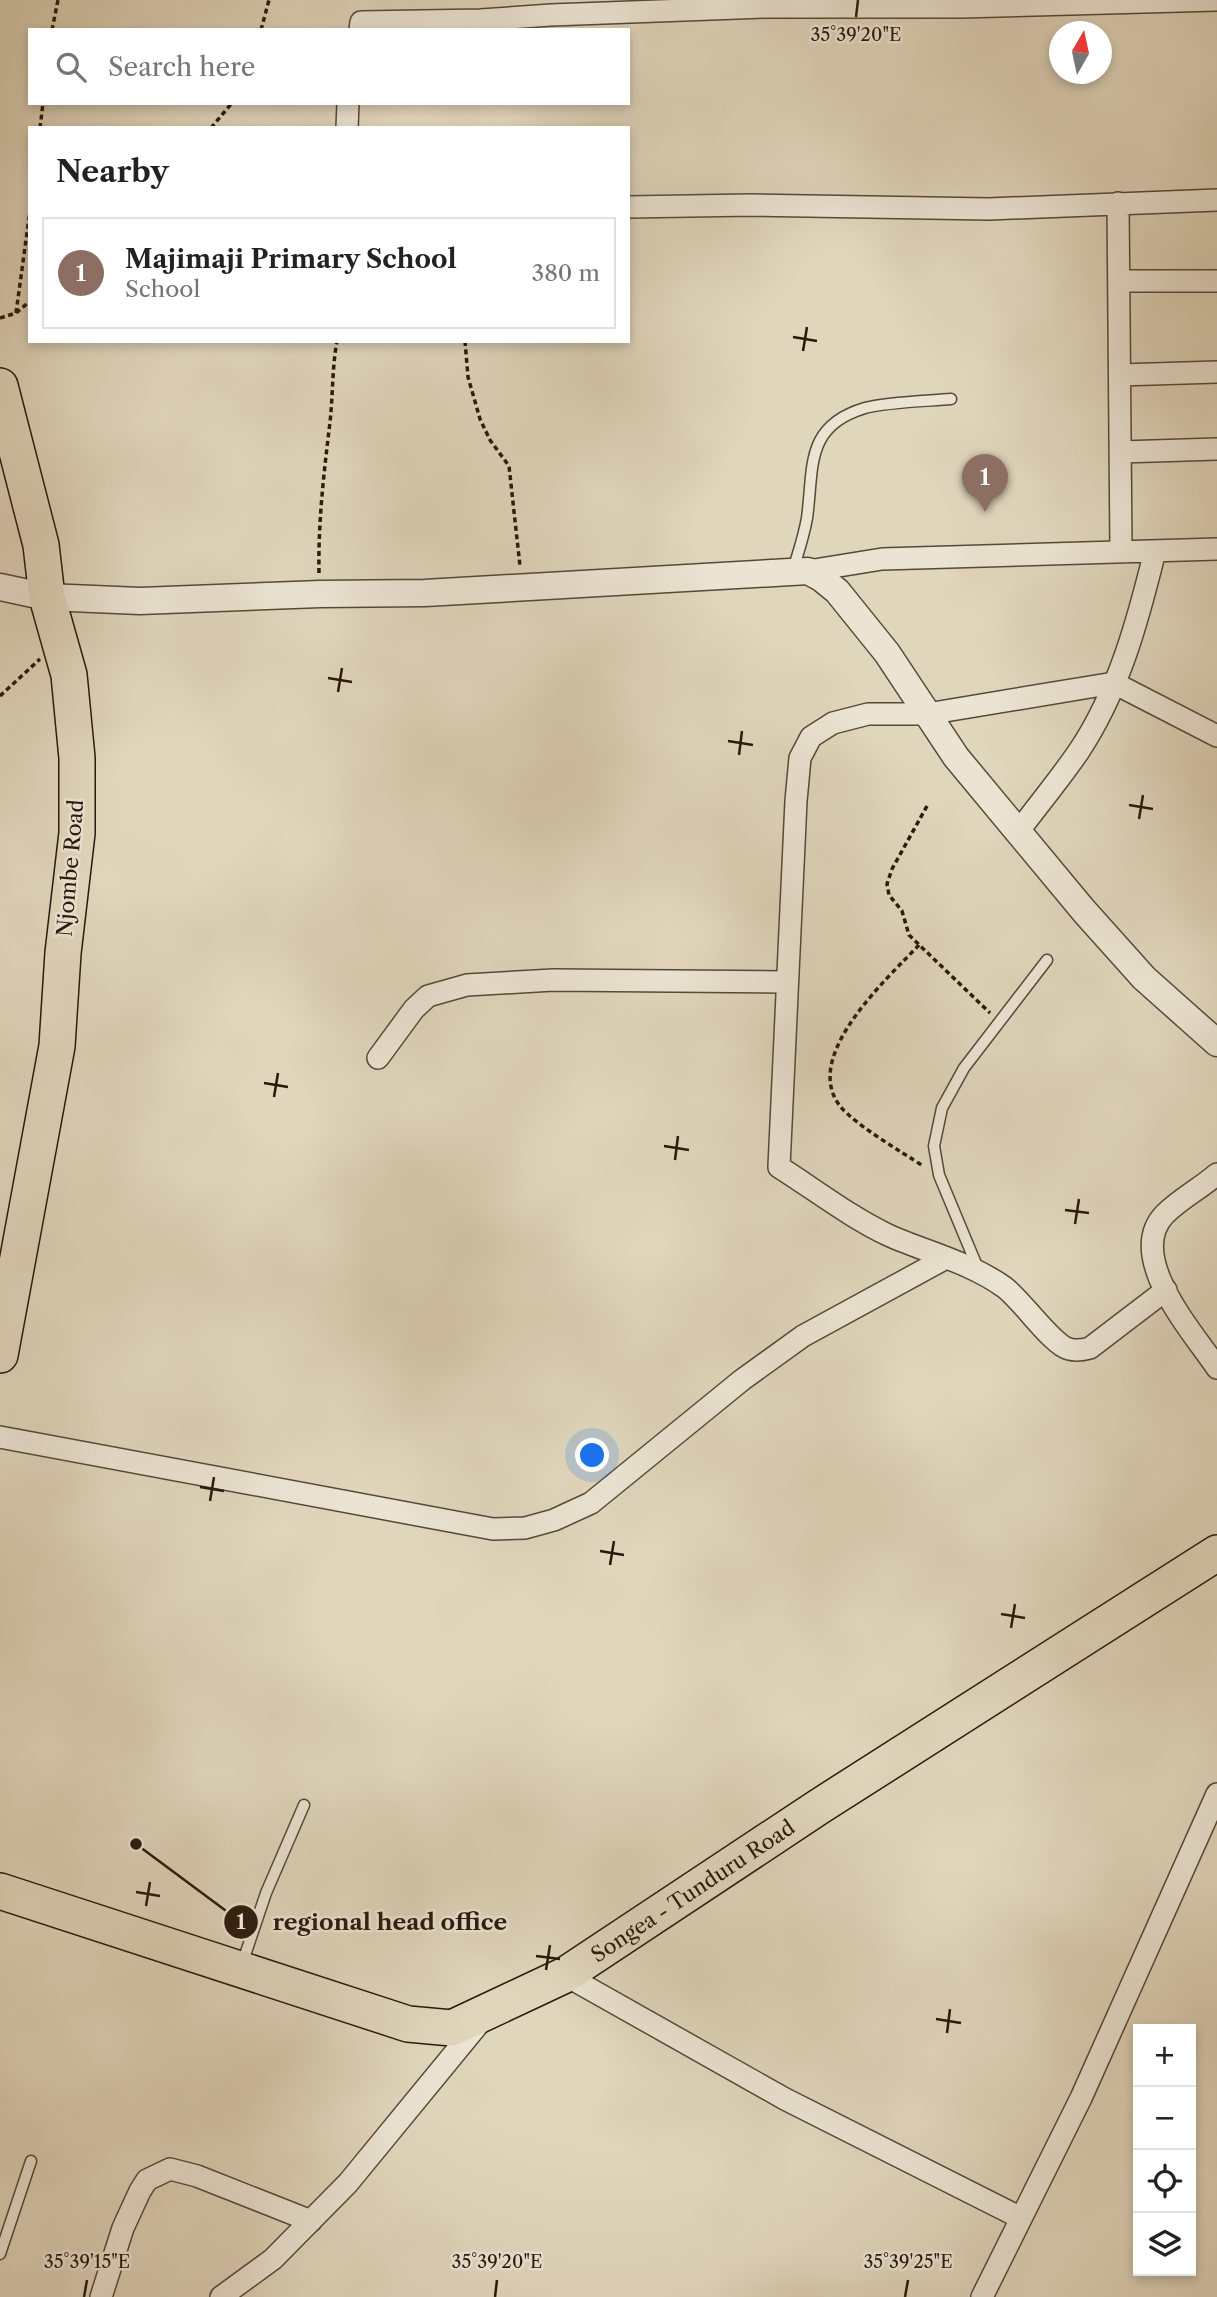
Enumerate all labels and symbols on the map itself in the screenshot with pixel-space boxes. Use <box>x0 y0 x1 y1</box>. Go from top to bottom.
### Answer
north arrow <box>1049 21 1112 84</box>
text: 35°39'20"E <box>811 24 901 46</box>
pin: 1 <box>962 454 1008 512</box>
street label: Njombe Road <box>52 798 88 938</box>
your location <box>575 1438 609 1472</box>
street label: Songea - Tunduru Road <box>586 1814 799 1967</box>
callout: regional head office <box>224 1900 521 1944</box>
text: regional head office <box>273 1908 507 1936</box>
text: 1 <box>236 1909 246 1934</box>
text: 35°39'15"E <box>44 2251 130 2273</box>
text: 35°39'20"E <box>452 2251 542 2273</box>
text: 35°39'25"E <box>863 2251 953 2273</box>

